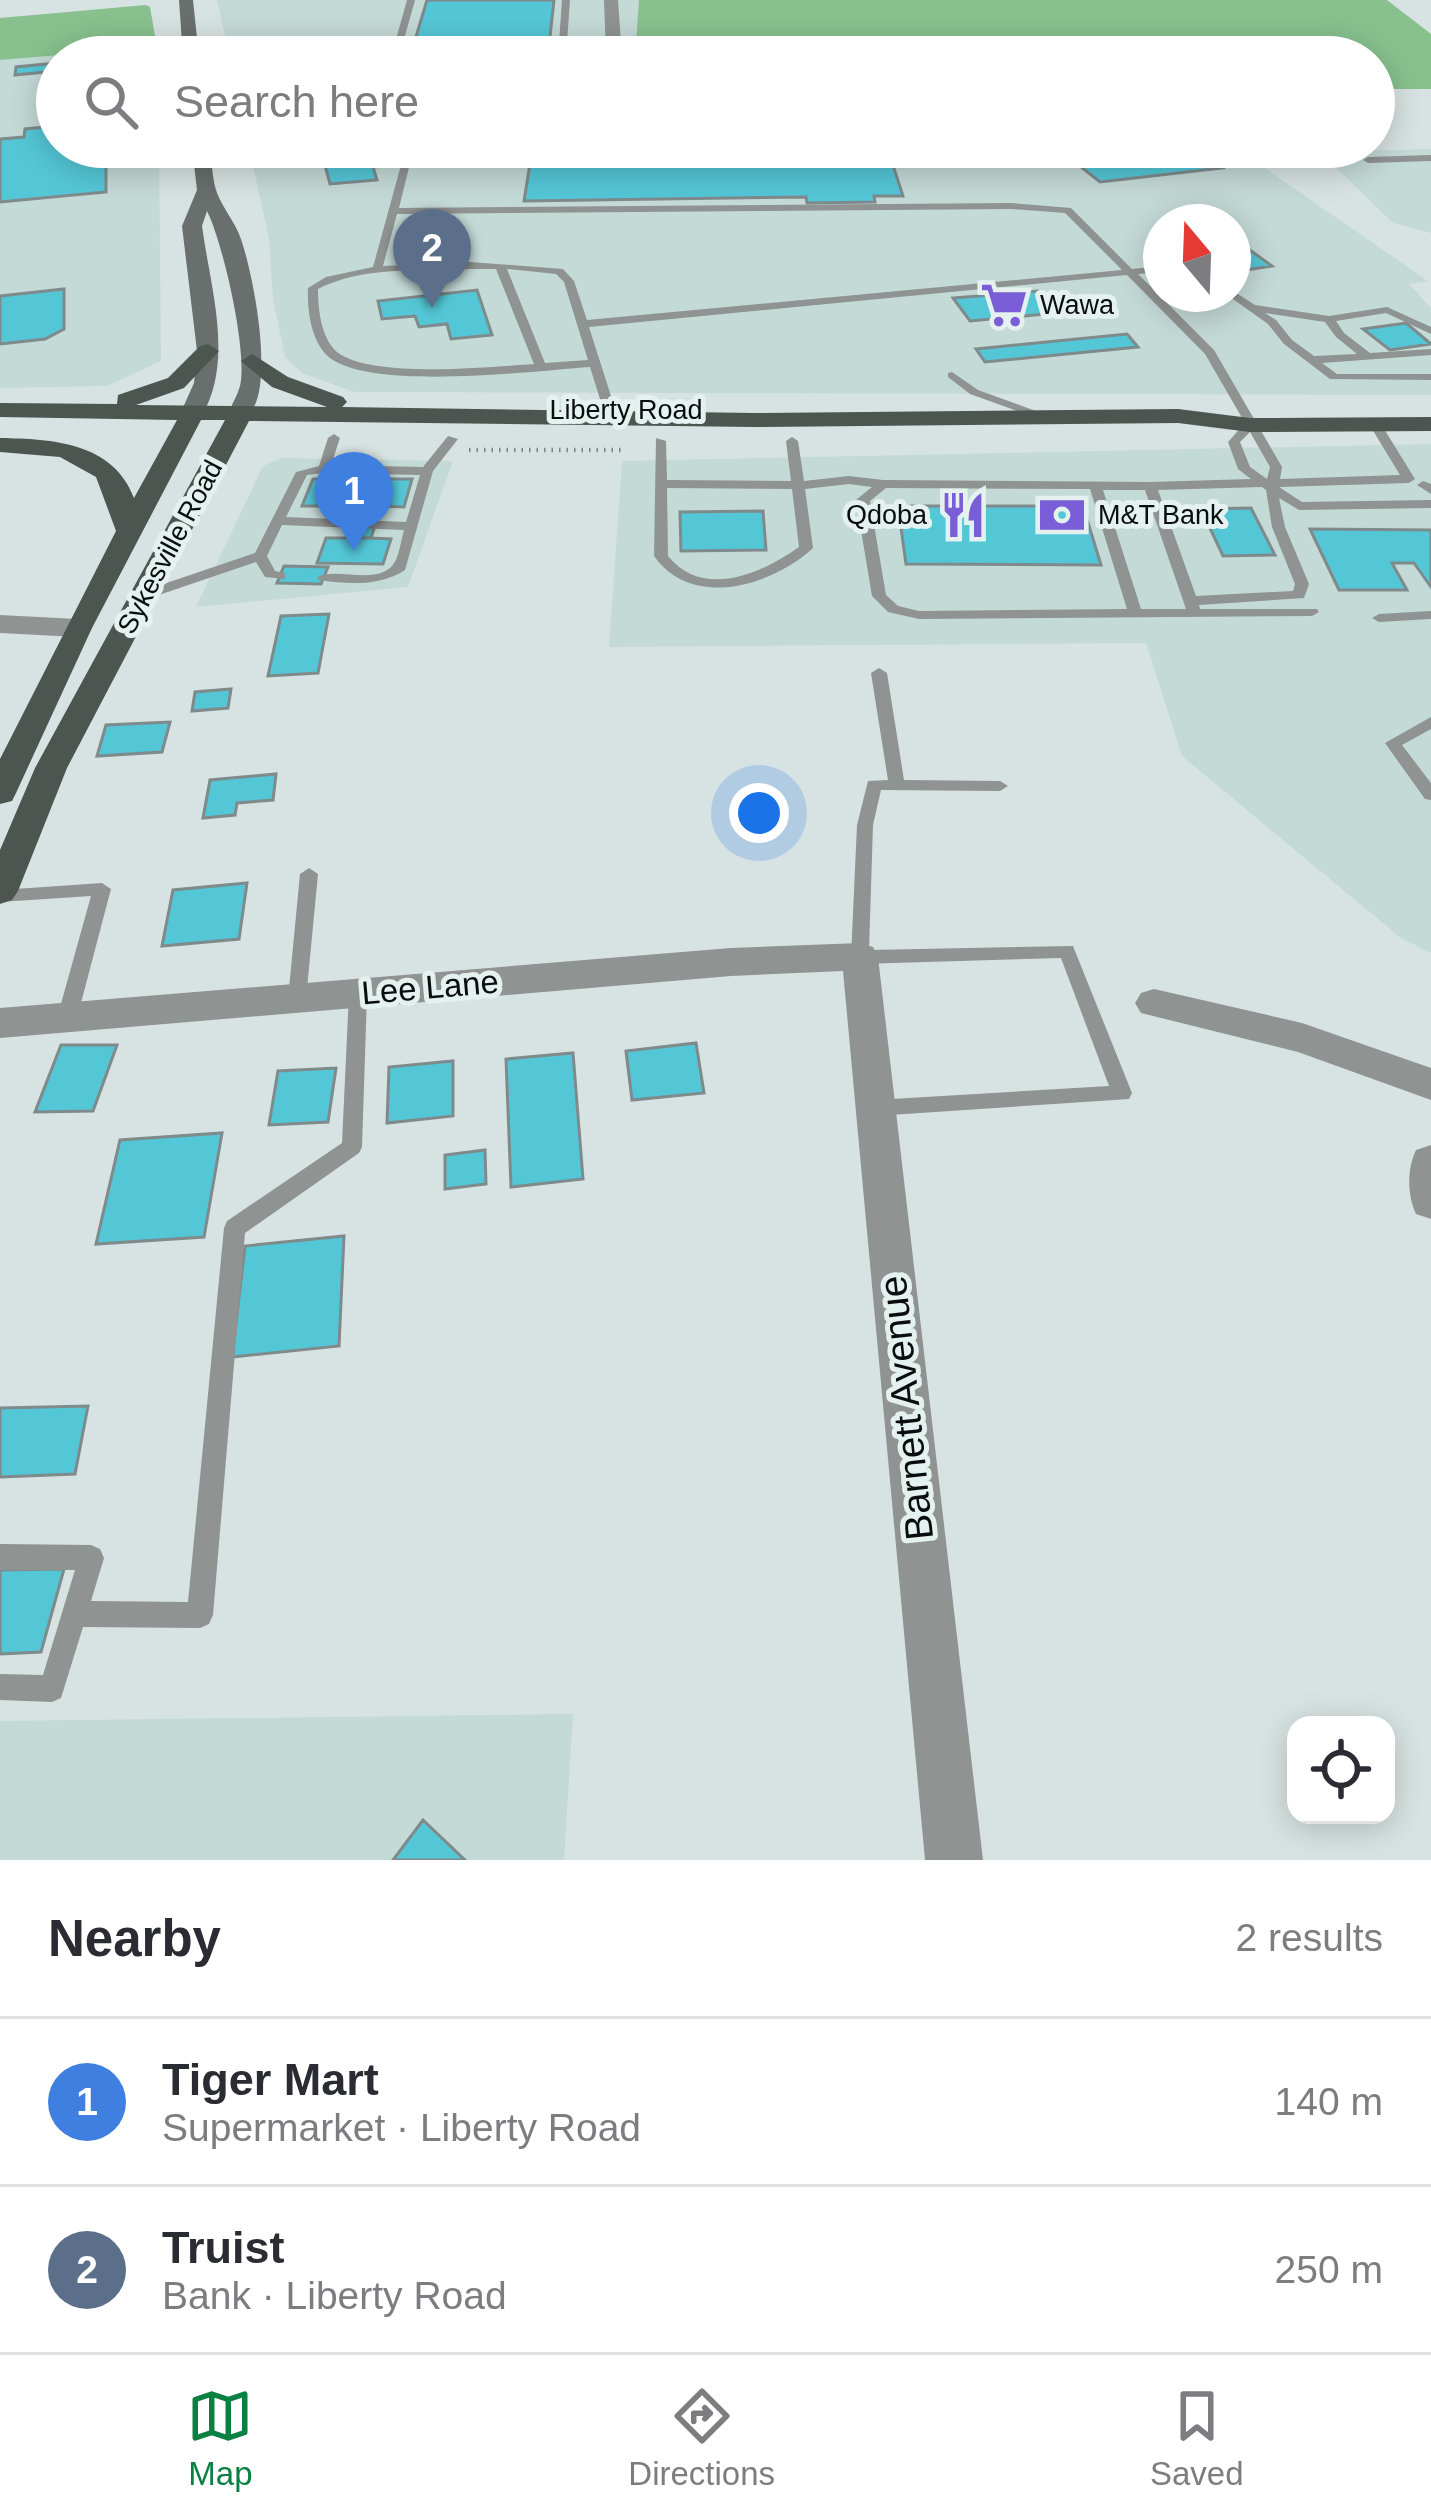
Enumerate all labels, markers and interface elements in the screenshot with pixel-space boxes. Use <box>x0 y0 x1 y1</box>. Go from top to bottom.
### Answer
search box <box>36 36 1395 168</box>
icon: search <box>78 69 144 135</box>
text: Search here <box>174 76 419 127</box>
north arrow <box>1143 204 1251 312</box>
pin: 2 <box>393 209 471 308</box>
supermarket icon: Wawa <box>979 280 1029 330</box>
place label: Wawa <box>1040 290 1115 320</box>
street label: Liberty Road <box>549 395 703 425</box>
pin: 1 <box>315 452 393 551</box>
street label: Sykesville Road <box>112 455 228 639</box>
restaurant icon: Qdoba <box>938 490 988 540</box>
bank icon: M&T Bank <box>1037 490 1087 540</box>
place label: Qdoba <box>846 500 928 530</box>
place label: M&T Bank <box>1098 500 1224 530</box>
your location <box>729 783 789 843</box>
street label: Lee Lane <box>360 963 500 1011</box>
street label: Barnett Avenue <box>871 1273 941 1543</box>
map controls <box>1287 1716 1395 1824</box>
button: locate <box>1287 1716 1395 1824</box>
text: Nearby <box>48 1910 221 1967</box>
text: 2 results <box>1236 1916 1383 1959</box>
text: Tiger Mart <box>162 2054 379 2105</box>
text: 1 <box>76 2080 98 2123</box>
text: 140 m <box>1275 2080 1383 2123</box>
text: Supermarket · Liberty Road <box>162 2106 641 2149</box>
text: Truist <box>162 2222 285 2273</box>
text: 2 <box>76 2248 98 2291</box>
text: 250 m <box>1275 2248 1383 2291</box>
text: Bank · Liberty Road <box>162 2274 507 2317</box>
tab: Map <box>187 2383 253 2493</box>
tab: Directions <box>628 2383 775 2493</box>
tab: Saved <box>1150 2383 1244 2493</box>

